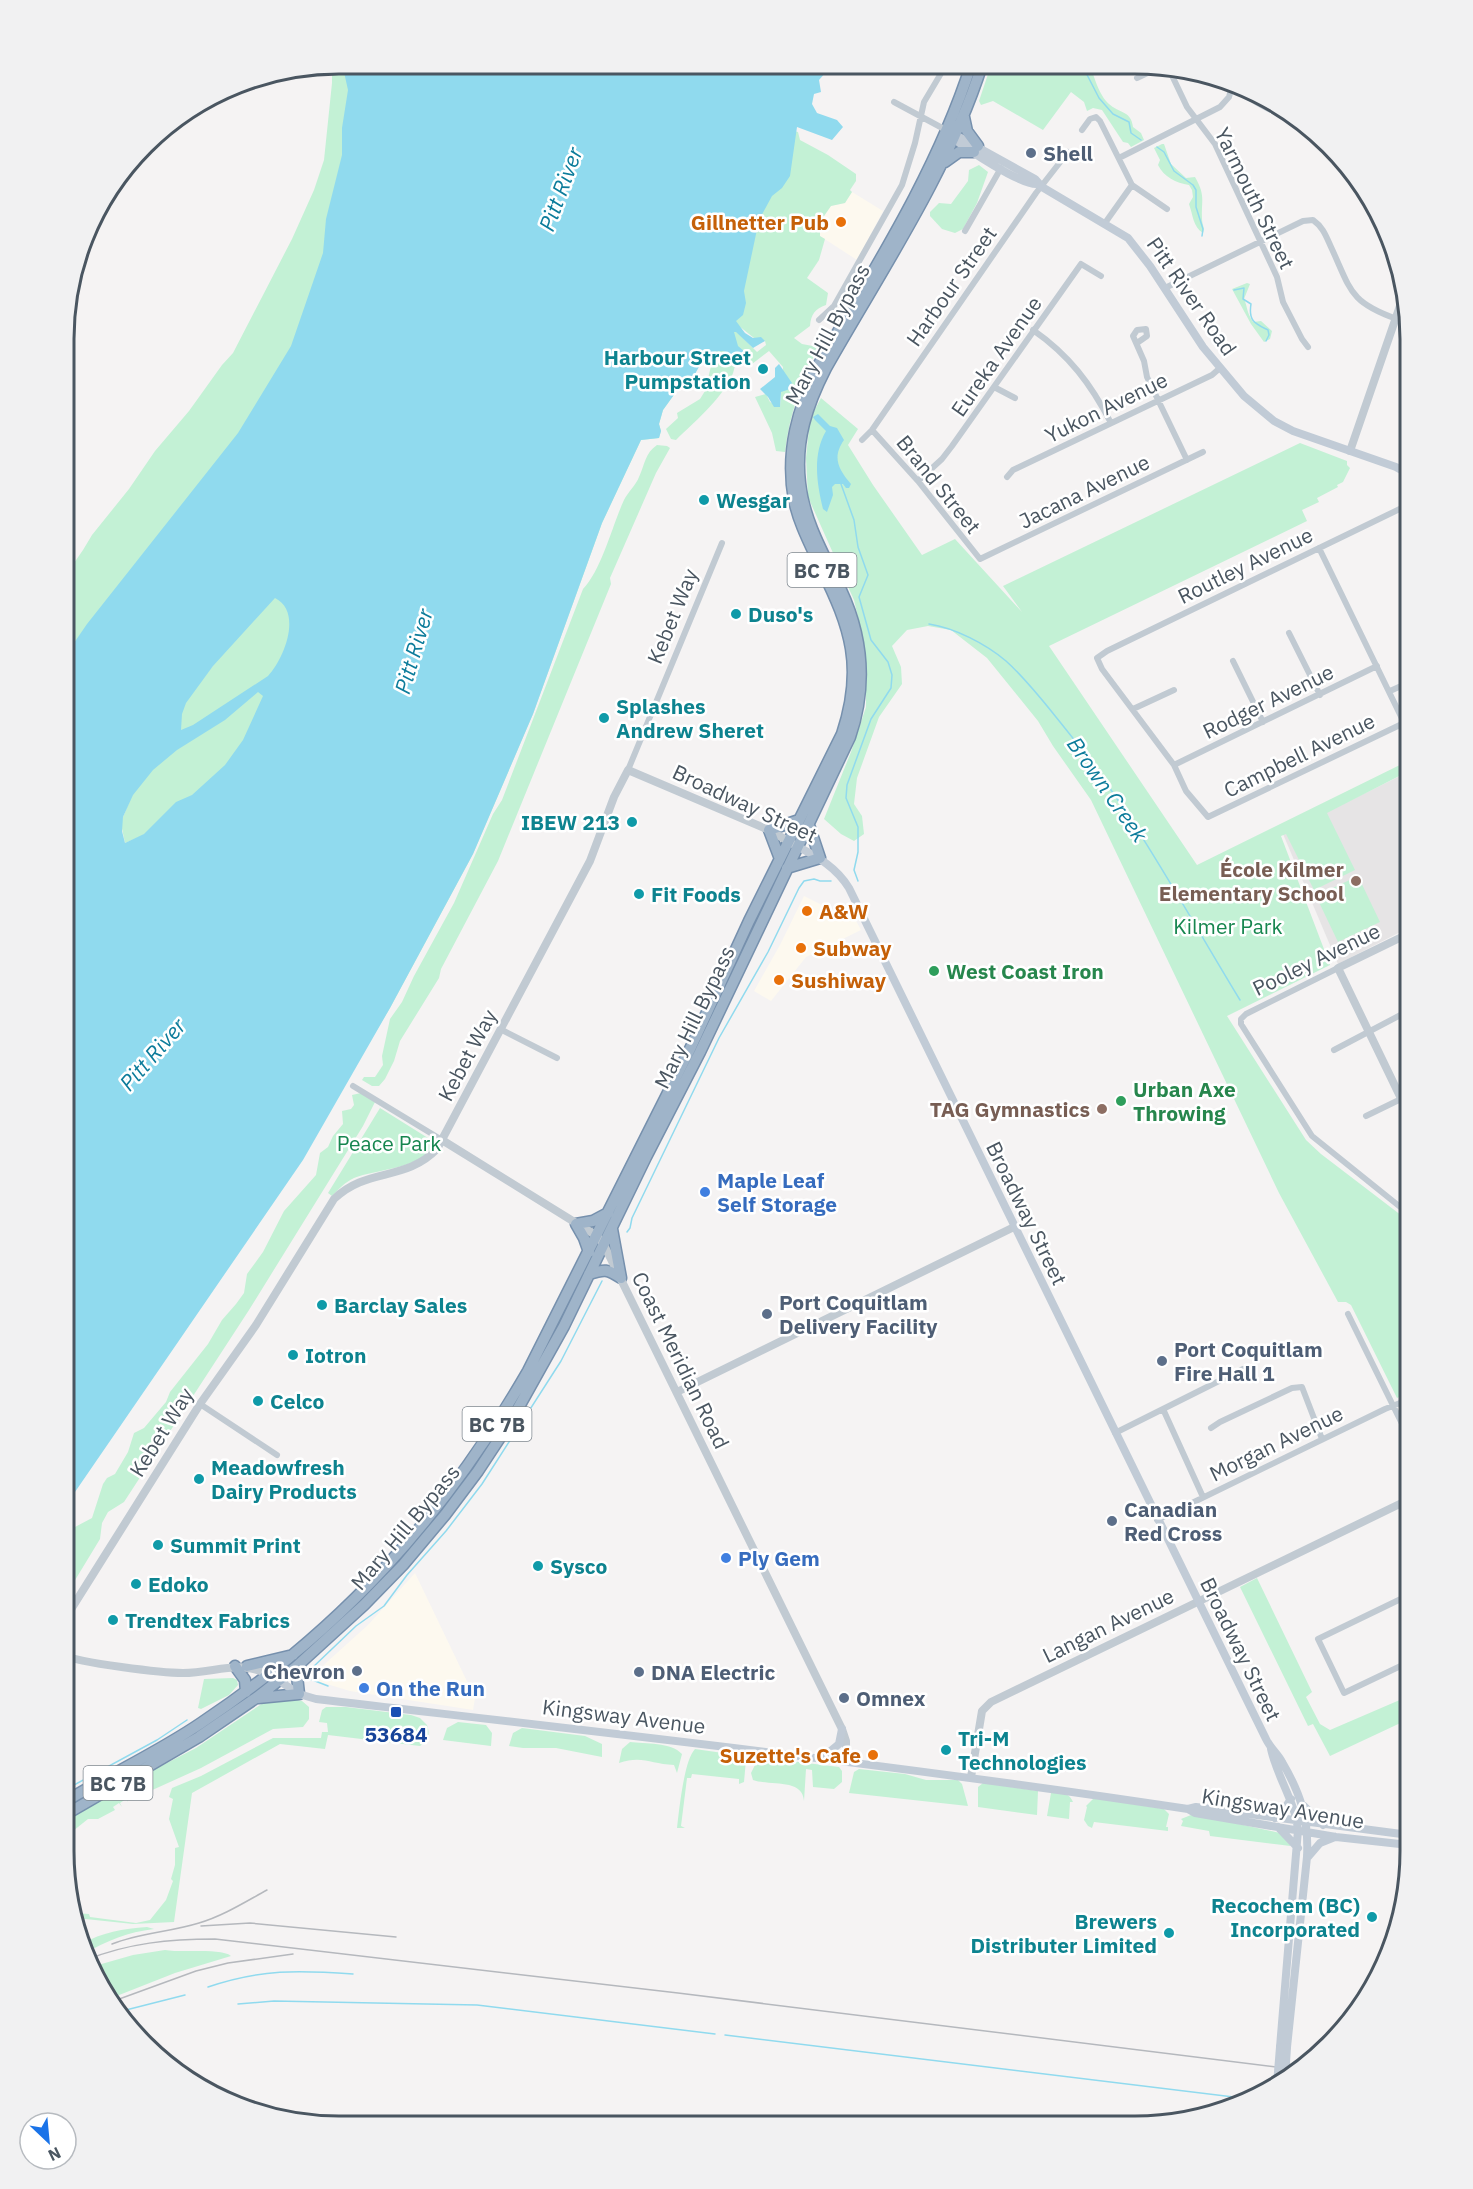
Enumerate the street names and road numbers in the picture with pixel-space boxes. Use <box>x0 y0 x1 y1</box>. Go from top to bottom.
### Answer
street label: Yarmouth Street <box>1209 123 1301 273</box>
street label: Harbour Street <box>899 221 1003 351</box>
street label: Pitt River Road <box>1141 231 1243 361</box>
street label: Mary Hill Bypass <box>778 259 876 409</box>
street label: Eureka Avenue <box>944 290 1048 422</box>
street label: Yukon Avenue <box>1040 365 1172 449</box>
street label: Brand Street <box>891 429 987 539</box>
street label: Jacana Avenue <box>1014 447 1154 535</box>
street label: Routley Avenue <box>1173 520 1317 610</box>
road number: BC 7B <box>788 553 856 587</box>
street label: Kebet Way <box>640 564 704 668</box>
street label: Rodger Avenue <box>1198 657 1338 745</box>
street label: Campbell Avenue <box>1219 706 1379 804</box>
street label: Broadway Street <box>668 757 822 849</box>
street label: Pooley Avenue <box>1248 916 1384 1002</box>
street label: Mary Hill Bypass <box>647 941 741 1093</box>
street label: Kebet Way <box>431 1004 503 1106</box>
street label: Broadway Street <box>980 1137 1074 1289</box>
street label: Coast Meridian Road <box>626 1267 736 1453</box>
street label: Kebet Way <box>123 1382 200 1482</box>
street label: Morgan Avenue <box>1205 1399 1347 1487</box>
road number: BC 7B <box>462 1407 532 1441</box>
street label: Mary Hill Bypass <box>344 1458 466 1596</box>
street label: Broadway Street <box>1194 1573 1288 1725</box>
street label: Langan Avenue <box>1038 1581 1178 1669</box>
street label: Kingsway Avenue <box>541 1692 707 1740</box>
road number: BC 7B <box>84 1766 152 1800</box>
street label: Kingsway Avenue <box>1200 1781 1366 1835</box>

